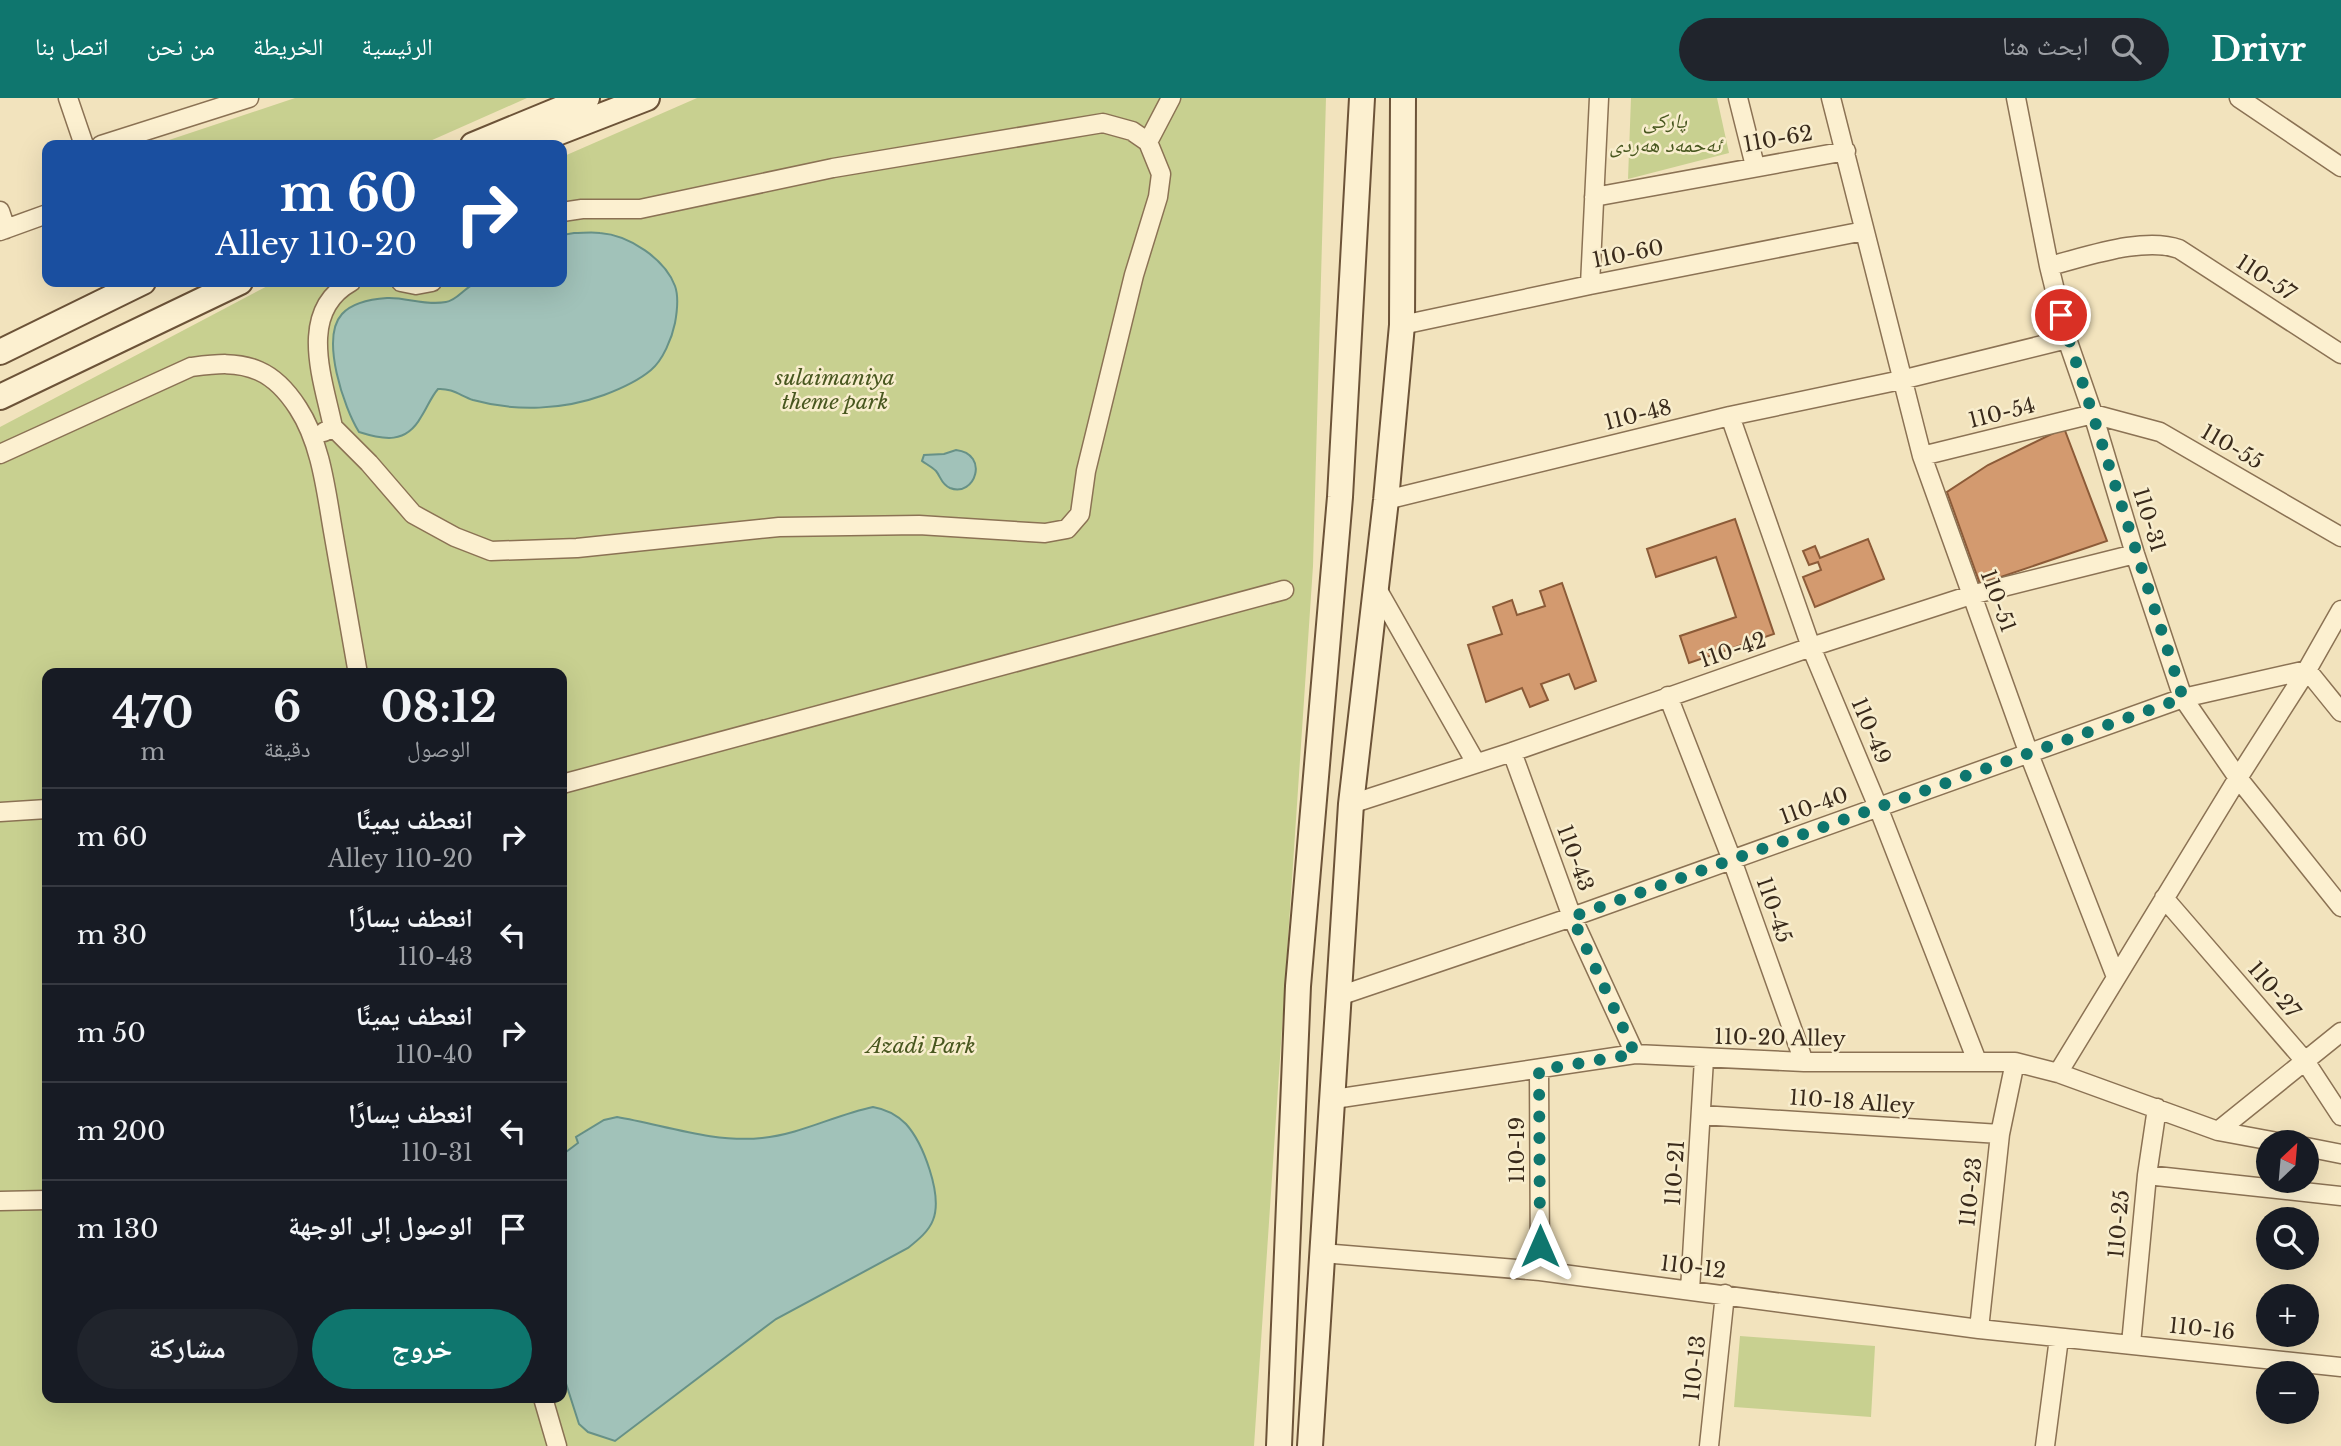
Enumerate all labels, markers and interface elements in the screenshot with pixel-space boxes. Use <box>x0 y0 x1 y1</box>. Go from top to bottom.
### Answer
search box <box>1679 18 2169 81</box>
text: Drivr <box>2211 29 2306 70</box>
text: ابحث هنا <box>2002 30 2089 62</box>
icon: search <box>2107 30 2145 68</box>
text: اتصل بنا <box>35 32 108 61</box>
text: من نحن <box>146 32 215 61</box>
text: الخريطة <box>253 32 324 61</box>
text: الرئيسية <box>362 32 433 61</box>
park label: پارکی ئەحمەد هەردی <box>1609 108 1724 158</box>
street label: 110-62 <box>1741 120 1815 158</box>
text: 60 m <box>280 163 417 224</box>
icon: right <box>441 168 532 259</box>
text: 110-20 Alley <box>215 224 417 264</box>
street label: 110-60 <box>1590 234 1666 274</box>
street label: 110-57 <box>2231 249 2301 307</box>
pin <box>2031 285 2091 345</box>
icon: arrive <box>2042 296 2080 334</box>
park label: sulaimaniya theme park <box>774 365 895 415</box>
street label: 110-54 <box>1966 392 2038 434</box>
street label: 110-48 <box>1602 394 1674 436</box>
street label: 110-55 <box>2196 419 2268 475</box>
street label: 110-31 <box>2127 485 2171 555</box>
street label: 110-51 <box>1975 566 2021 636</box>
street label: 110-42 <box>1696 627 1770 673</box>
text: 6 <box>273 681 301 733</box>
text: 08:12 <box>381 681 497 733</box>
text: 470 <box>112 687 194 739</box>
street label: 110-49 <box>1846 694 1896 768</box>
text: دقيقة <box>264 735 311 763</box>
text: الوصول <box>407 735 471 763</box>
text: m <box>141 738 165 766</box>
street label: 110-40 <box>1776 782 1852 830</box>
text: انعطف يمينًا <box>356 804 473 836</box>
icon: right <box>494 818 532 856</box>
text: 60 m <box>77 821 148 853</box>
street label: 110-43 <box>1551 821 1599 895</box>
text: 110-20 Alley <box>328 845 473 873</box>
street label: 110-45 <box>1751 874 1797 946</box>
text: انعطف يسارًا <box>348 902 473 934</box>
icon: left <box>494 916 532 954</box>
text: 30 m <box>77 919 147 951</box>
text: 110-43 <box>398 943 473 971</box>
street label: 110-27 <box>2242 956 2306 1024</box>
text: انعطف يمينًا <box>356 1000 473 1032</box>
icon: right <box>494 1014 532 1052</box>
text: 50 m <box>77 1017 146 1049</box>
street label: 110-20 Alley <box>1714 1024 1847 1052</box>
park label: Azadi Park <box>864 1033 975 1059</box>
text: 110-40 <box>396 1041 473 1069</box>
street label: 110-18 Alley <box>1788 1085 1916 1119</box>
text: انعطف يسارًا <box>348 1098 473 1130</box>
icon: left <box>494 1112 532 1150</box>
text: 200 m <box>77 1115 166 1147</box>
street label: 110-19 <box>1504 1117 1530 1183</box>
north arrow <box>2256 1130 2319 1194</box>
map controls <box>2256 1130 2319 1424</box>
text: 110-31 <box>401 1139 473 1167</box>
street label: 110-21 <box>1660 1139 1690 1207</box>
street label: 110-23 <box>1954 1156 1988 1228</box>
street label: 110-25 <box>2103 1189 2135 1259</box>
button: search <box>2256 1207 2319 1270</box>
position arrow <box>1503 1209 1577 1283</box>
text: الوصول إلى الوجهة <box>288 1210 473 1242</box>
icon: arrive <box>494 1210 532 1248</box>
text: 130 m <box>77 1213 159 1245</box>
street label: 110-12 <box>1659 1250 1727 1284</box>
button: + <box>2256 1284 2319 1347</box>
button: مشاركة <box>77 1309 298 1389</box>
button: خروج <box>312 1309 532 1389</box>
street label: 110-16 <box>2168 1313 2236 1345</box>
street label: 110-13 <box>1679 1334 1711 1402</box>
button: − <box>2256 1361 2319 1424</box>

